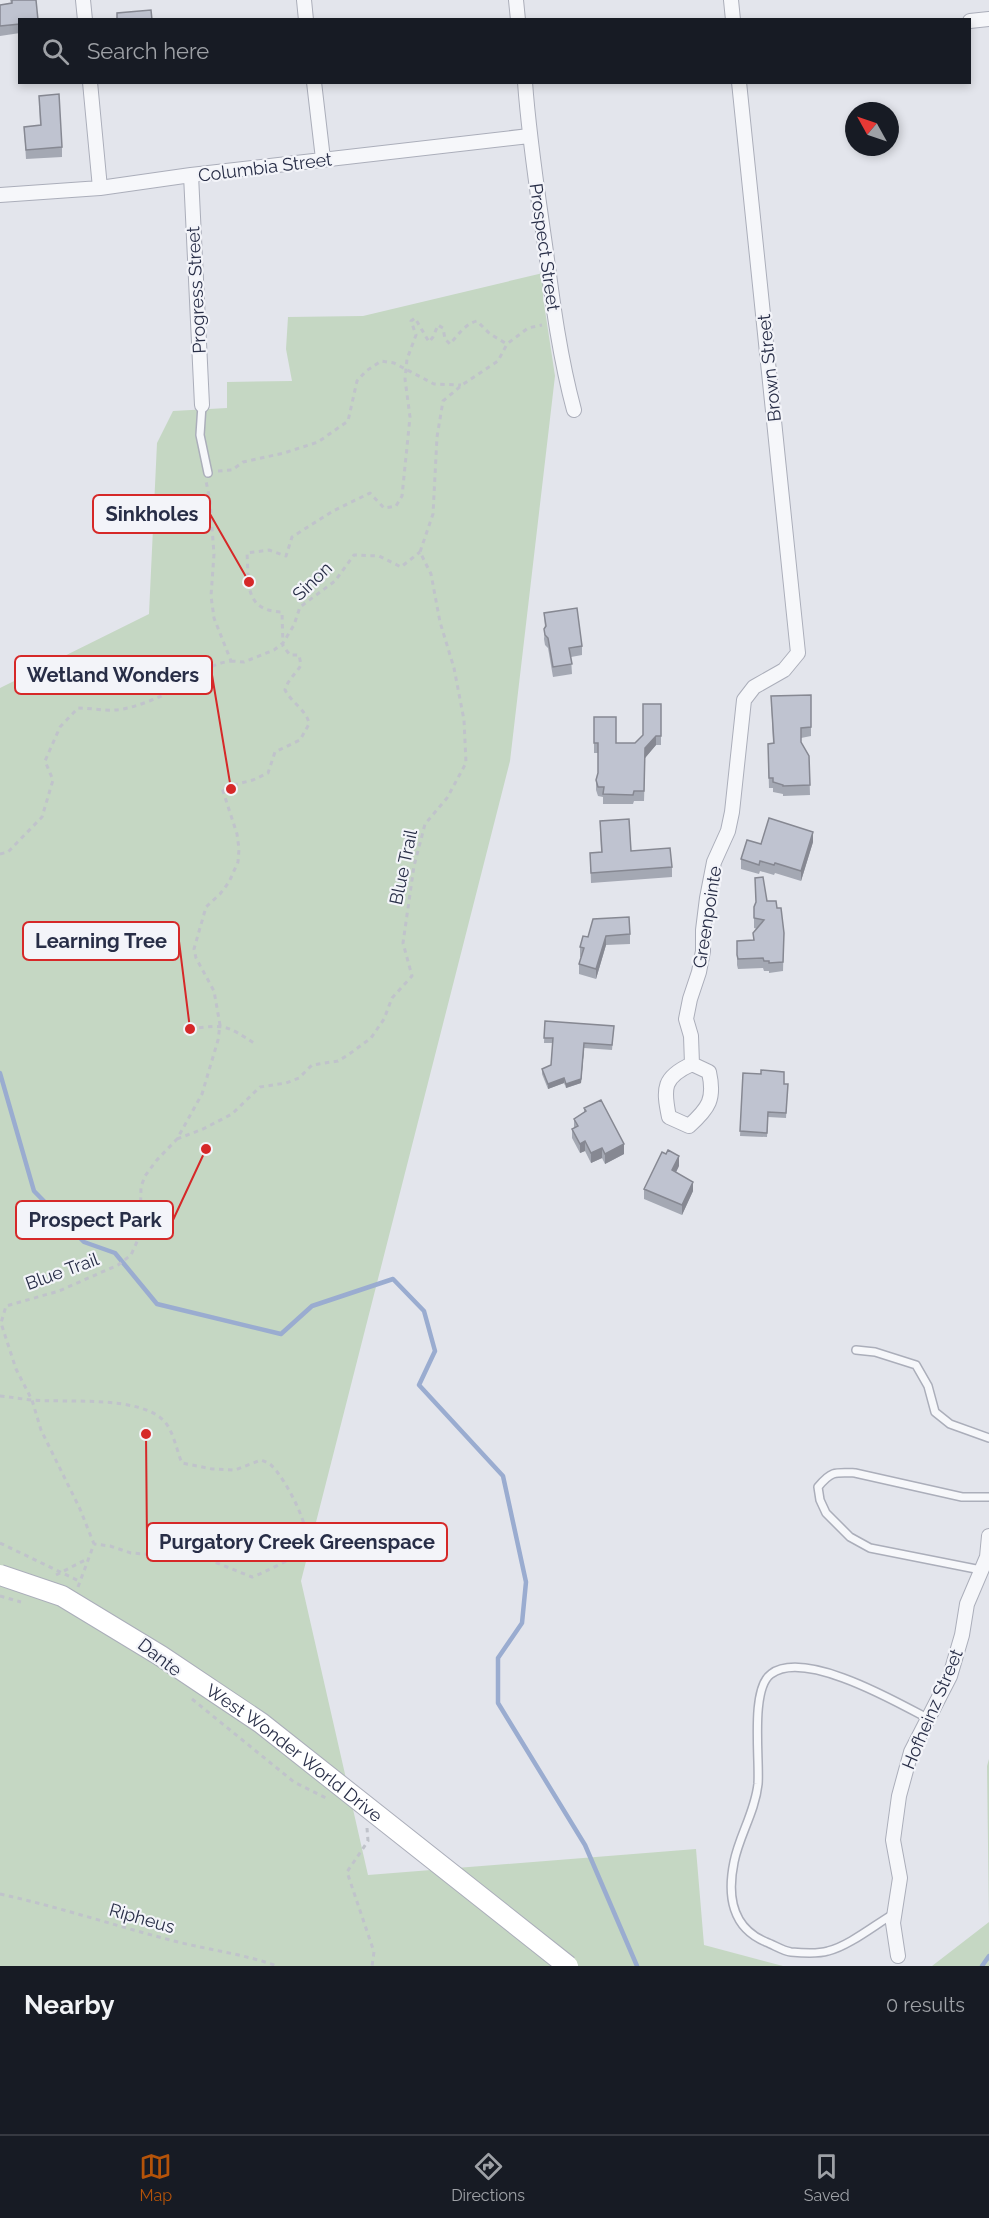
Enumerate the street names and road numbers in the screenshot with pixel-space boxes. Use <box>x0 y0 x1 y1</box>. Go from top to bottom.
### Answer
street label: Columbia Street <box>197 148 333 186</box>
street label: Prospect Street <box>526 182 564 312</box>
street label: Progress Street <box>182 226 210 354</box>
street label: Brown Street <box>753 313 785 423</box>
street label: Sinon <box>288 557 336 605</box>
street label: Blue Trail <box>385 827 421 907</box>
street label: Greenpointe <box>689 864 726 970</box>
street label: Blue Trail <box>22 1248 102 1294</box>
street label: Dante <box>134 1633 186 1681</box>
street label: Hofheinz Street <box>897 1646 967 1772</box>
street label: West Wonder World Drive <box>202 1679 387 1826</box>
street label: Ripheus <box>107 1899 177 1937</box>

